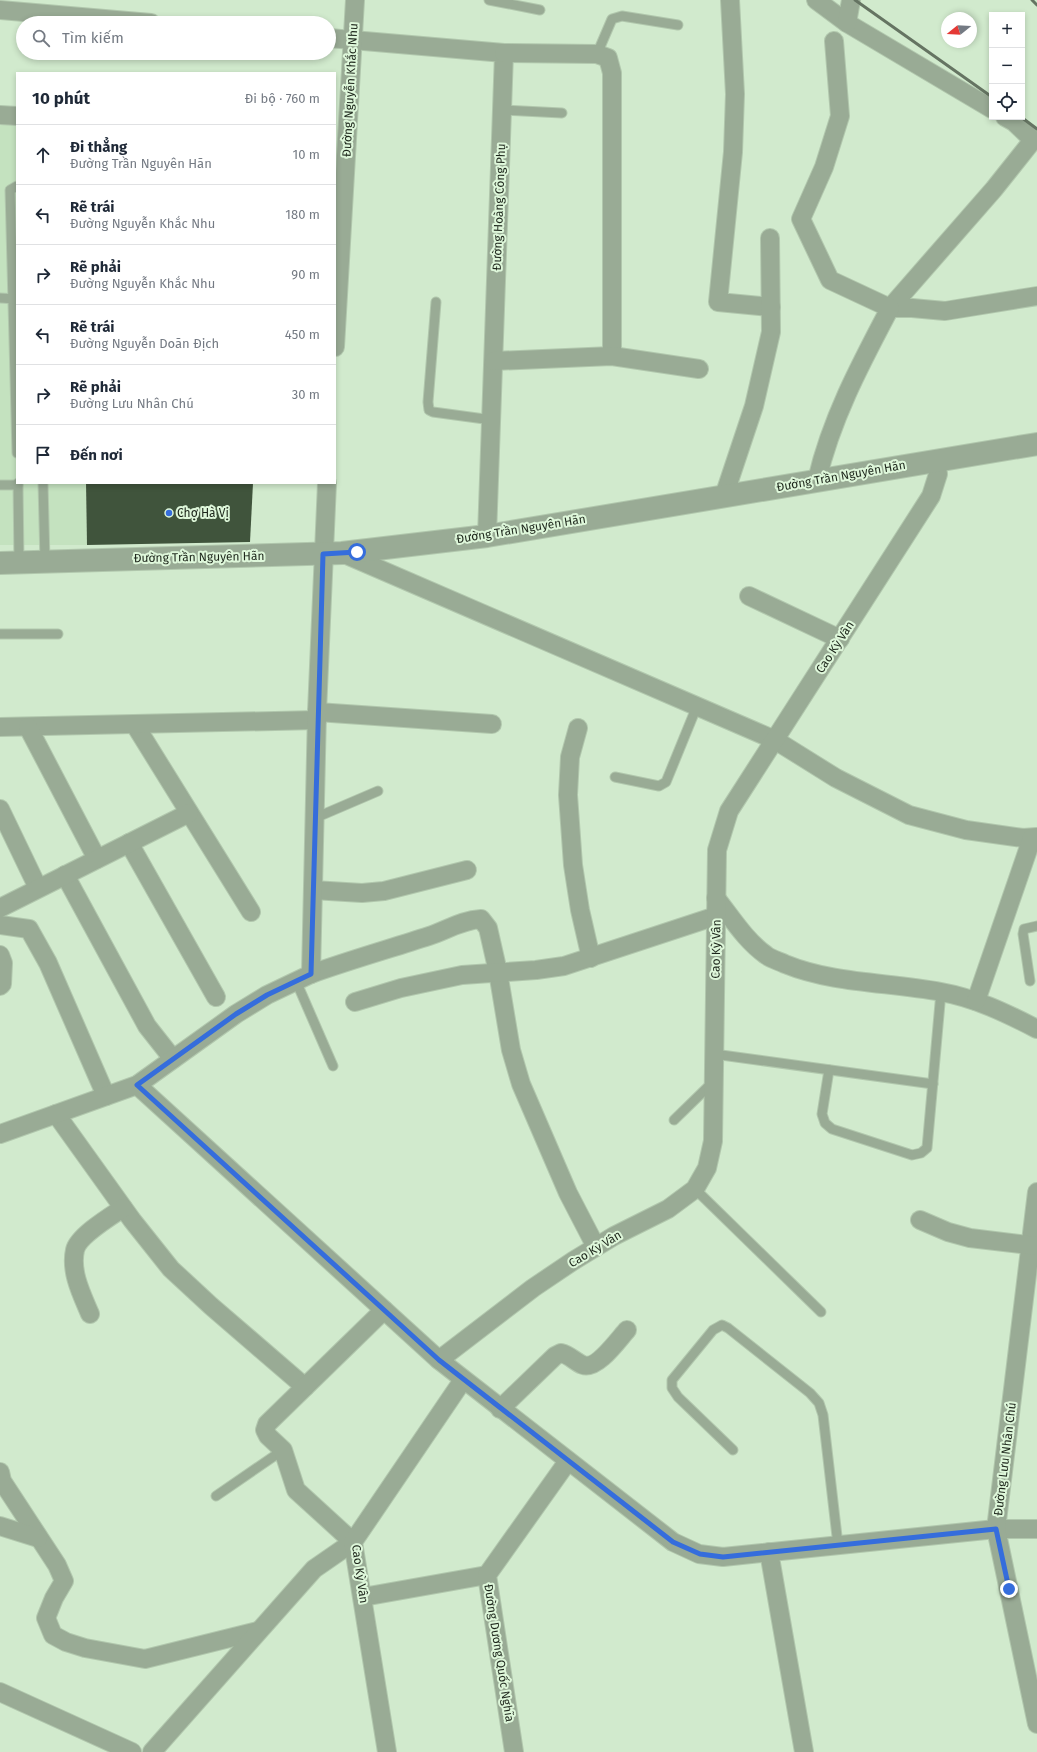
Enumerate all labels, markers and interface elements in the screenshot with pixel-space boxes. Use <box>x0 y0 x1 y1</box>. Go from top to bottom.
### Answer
north arrow <box>941 12 977 48</box>
map controls <box>989 12 1025 120</box>
button: + <box>989 12 1025 48</box>
search box <box>16 16 336 60</box>
street label: Đường Nguyễn Khắc Nhu <box>338 23 360 157</box>
icon: search <box>30 27 52 49</box>
text: Tìm kiếm <box>62 29 124 47</box>
button: − <box>989 48 1025 84</box>
button: locate <box>989 84 1025 120</box>
text: 10 phút <box>32 88 90 109</box>
text: Đi bộ · 760 m <box>245 91 320 106</box>
text: Đi thẳng <box>70 138 127 156</box>
street label: Đường Hoàng Công Phụ <box>490 143 508 271</box>
icon: ahead <box>32 144 54 166</box>
text: 10 m <box>293 147 320 162</box>
text: Đường Trần Nguyên Hãn <box>70 156 212 171</box>
text: Rẽ trái <box>70 198 115 216</box>
icon: left <box>32 204 54 226</box>
text: 180 m <box>285 207 320 222</box>
text: Đường Nguyễn Khắc Nhu <box>70 216 215 231</box>
text: Rẽ phải <box>70 258 121 276</box>
icon: right <box>32 264 54 286</box>
text: 90 m <box>291 267 320 282</box>
text: Đường Nguyễn Khắc Nhu <box>70 276 215 291</box>
text: Rẽ trái <box>70 318 115 336</box>
icon: left <box>32 324 54 346</box>
text: 450 m <box>285 327 320 342</box>
text: Đường Nguyễn Doãn Địch <box>70 336 219 351</box>
text: Rẽ phải <box>70 378 121 396</box>
icon: right <box>32 384 54 406</box>
text: 30 m <box>292 387 320 402</box>
text: Đường Lưu Nhân Chú <box>70 396 194 411</box>
icon: arrive <box>32 444 54 466</box>
text: Đến nơi <box>70 446 123 464</box>
street label: Đường Trần Nguyên Hãn <box>775 457 907 494</box>
place label: Chợ Hà Vị <box>177 506 229 520</box>
marker: Chợ Hà Vị <box>164 508 174 518</box>
street label: Đường Trần Nguyên Hãn <box>455 511 587 546</box>
route start <box>348 543 366 561</box>
street label: Đường Trần Nguyên Hãn <box>133 548 265 565</box>
street label: Cao Kỳ Vân <box>813 618 857 676</box>
street label: Cao Kỳ Vân <box>708 919 724 979</box>
street label: Cao Kỳ Vân <box>566 1228 624 1270</box>
street label: Đường Lưu Nhân Chú <box>991 1401 1019 1517</box>
street label: Cao Kỳ Vân <box>349 1544 371 1604</box>
route end <box>1000 1580 1018 1598</box>
street label: Đường Dương Quốc Nghĩa <box>481 1583 518 1723</box>

